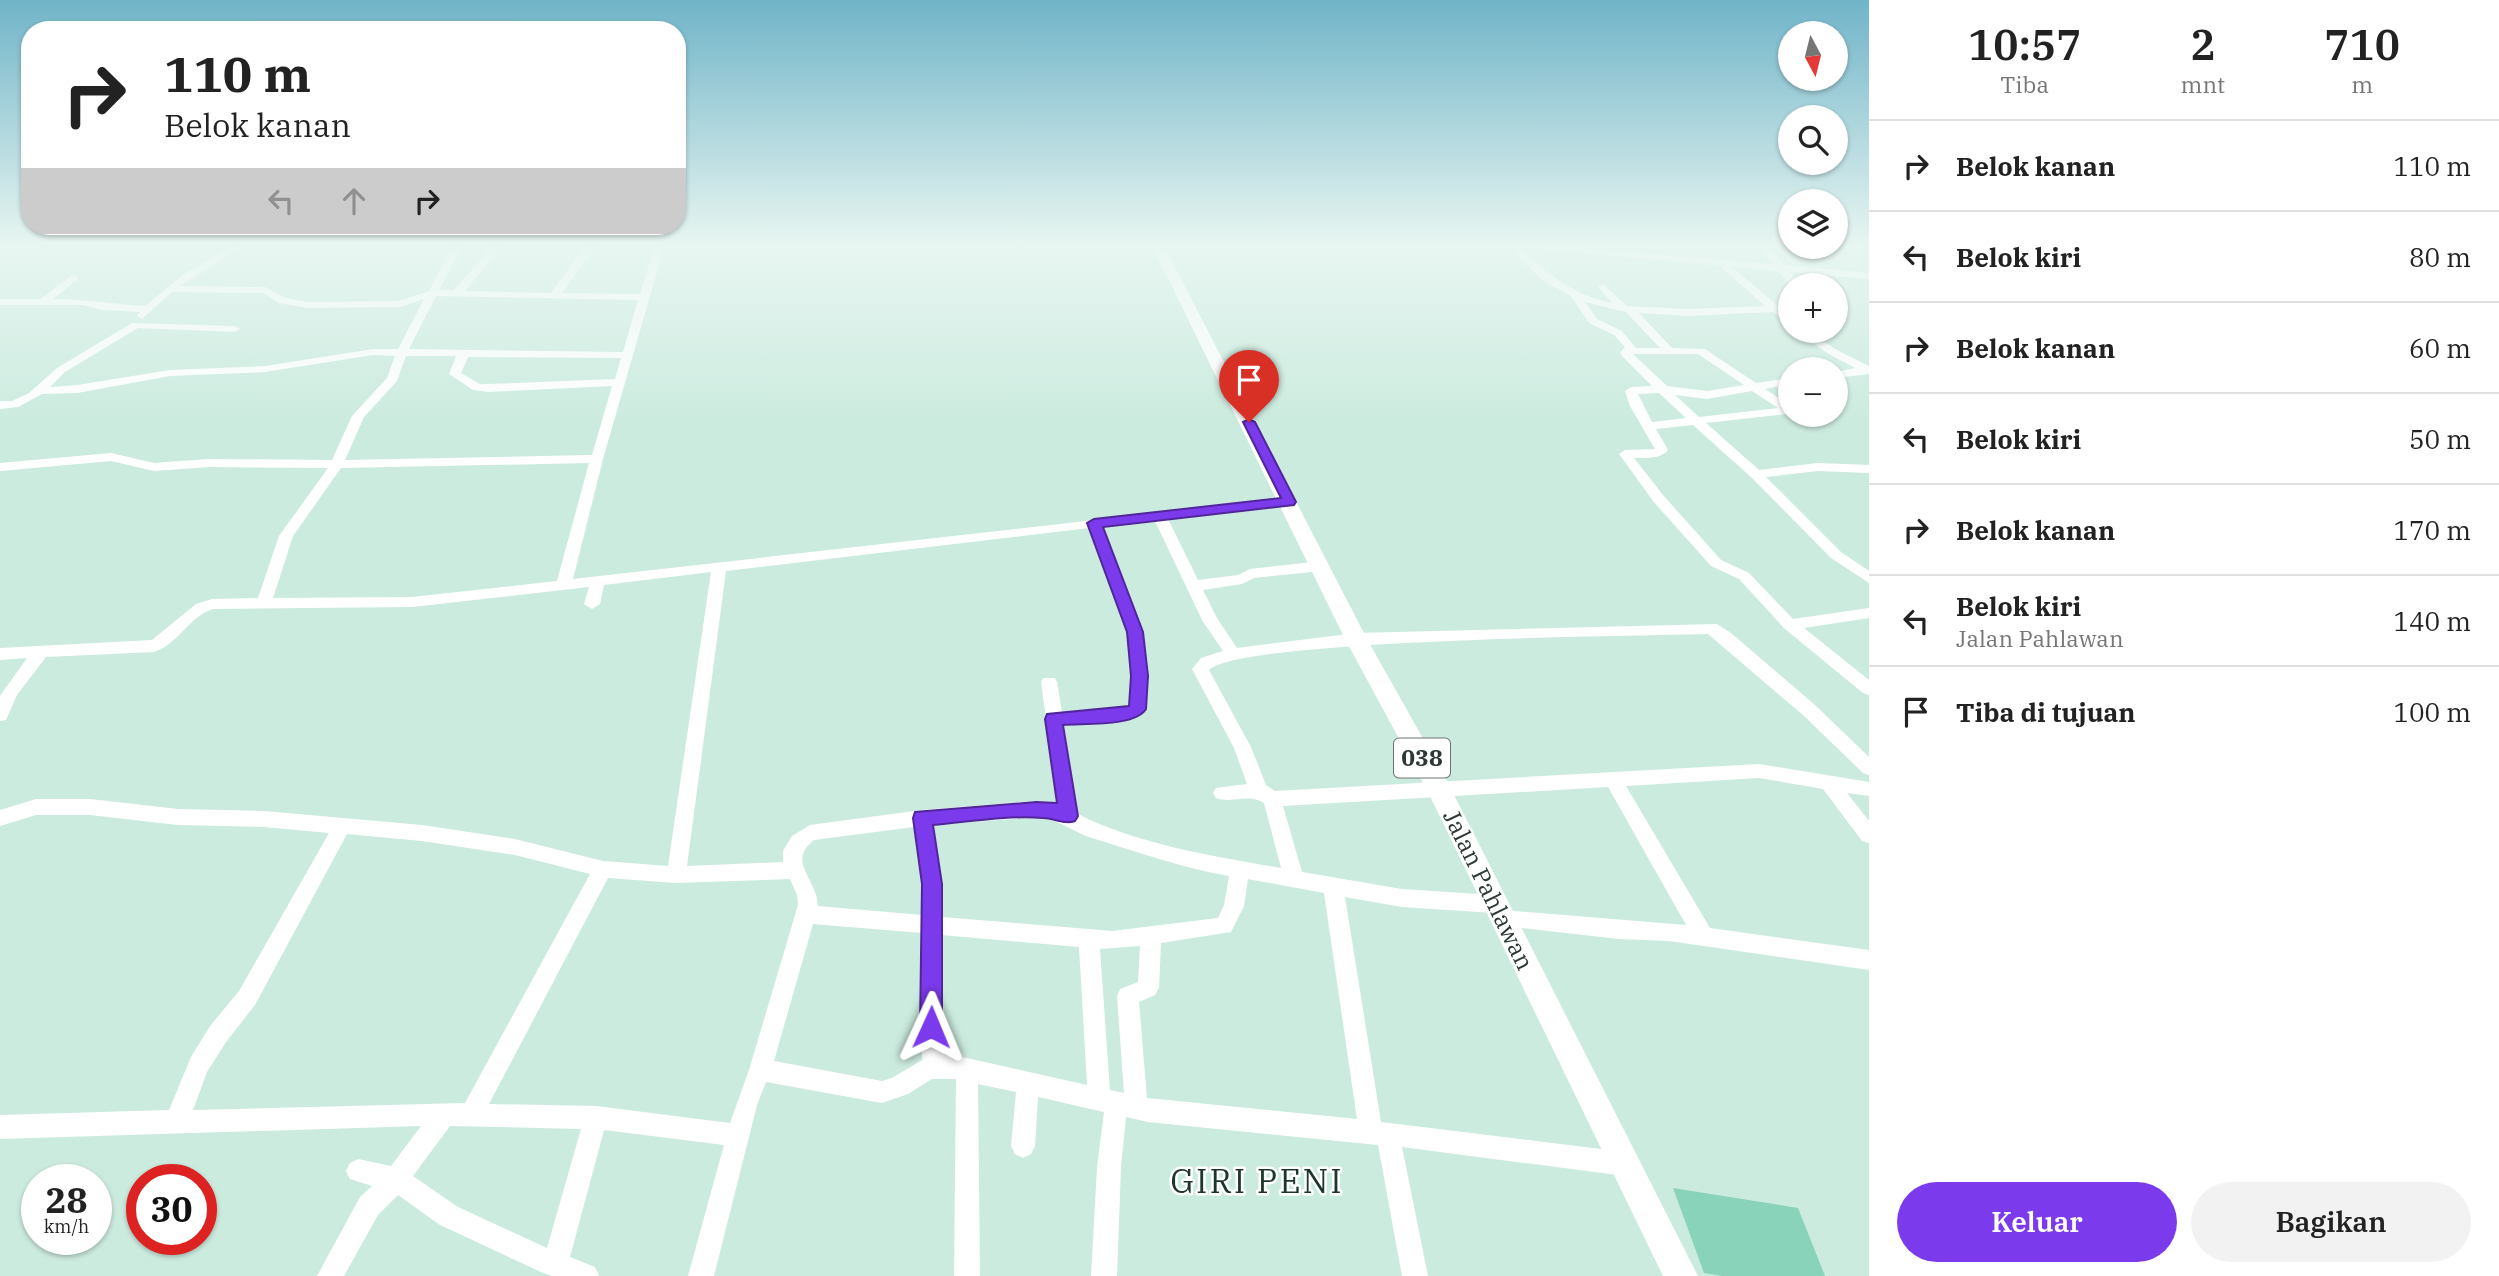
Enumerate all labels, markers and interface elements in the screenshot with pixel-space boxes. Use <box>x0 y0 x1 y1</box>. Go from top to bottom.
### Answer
text: 10:57 <box>1968 17 2081 72</box>
text: 2 <box>2190 17 2215 72</box>
text: 710 <box>2324 17 2400 72</box>
north arrow <box>1778 21 1848 91</box>
map controls <box>1778 21 1848 427</box>
text: 110 m <box>164 42 311 105</box>
icon: right <box>49 49 140 140</box>
text: Tiba <box>2000 69 2049 99</box>
text: mnt <box>2180 69 2225 99</box>
text: m <box>2351 69 2373 99</box>
text: Belok kanan <box>164 104 351 146</box>
button: search <box>1778 105 1848 175</box>
icon: right <box>1897 147 1935 185</box>
text: Belok kanan <box>1956 149 2115 183</box>
text: 110 m <box>2393 149 2471 183</box>
icon: left <box>262 182 300 220</box>
icon: ahead <box>335 182 373 220</box>
icon: right <box>408 182 446 220</box>
button: layers <box>1778 189 1848 259</box>
icon: left <box>1897 238 1935 276</box>
text: Belok kiri <box>1956 240 2081 274</box>
text: 80 m <box>2409 240 2471 274</box>
button: + <box>1778 273 1848 343</box>
icon: right <box>1897 329 1935 367</box>
text: Belok kanan <box>1956 331 2115 365</box>
text: 60 m <box>2409 331 2471 365</box>
pin <box>1219 350 1279 422</box>
button: − <box>1778 357 1848 427</box>
icon: arrive <box>1230 361 1268 399</box>
icon: left <box>1897 420 1935 458</box>
text: Belok kiri <box>1956 422 2081 456</box>
text: 50 m <box>2409 422 2471 456</box>
icon: right <box>1897 511 1935 549</box>
text: Belok kanan <box>1956 513 2115 547</box>
text: 170 m <box>2393 513 2471 547</box>
text: Belok kiri <box>1956 589 2081 623</box>
icon: left <box>1897 602 1935 640</box>
text: 140 m <box>2393 604 2471 638</box>
text: Jalan Pahlawan <box>1956 623 2124 653</box>
icon: arrive <box>1897 693 1935 731</box>
text: Tiba di tujuan <box>1956 695 2136 729</box>
text: 100 m <box>2393 695 2471 729</box>
road number: 038 <box>1394 738 1450 778</box>
street label: Jalan Pahlawan <box>1436 804 1542 975</box>
position arrow <box>894 990 968 1064</box>
district label: GIRI PENI <box>1170 1159 1344 1202</box>
speed limit sign: 30 <box>126 1164 217 1255</box>
text: 28 <box>45 1177 88 1223</box>
button: Keluar <box>1897 1182 2177 1262</box>
button: Bagikan <box>2191 1182 2471 1262</box>
text: km/h <box>44 1215 89 1238</box>

